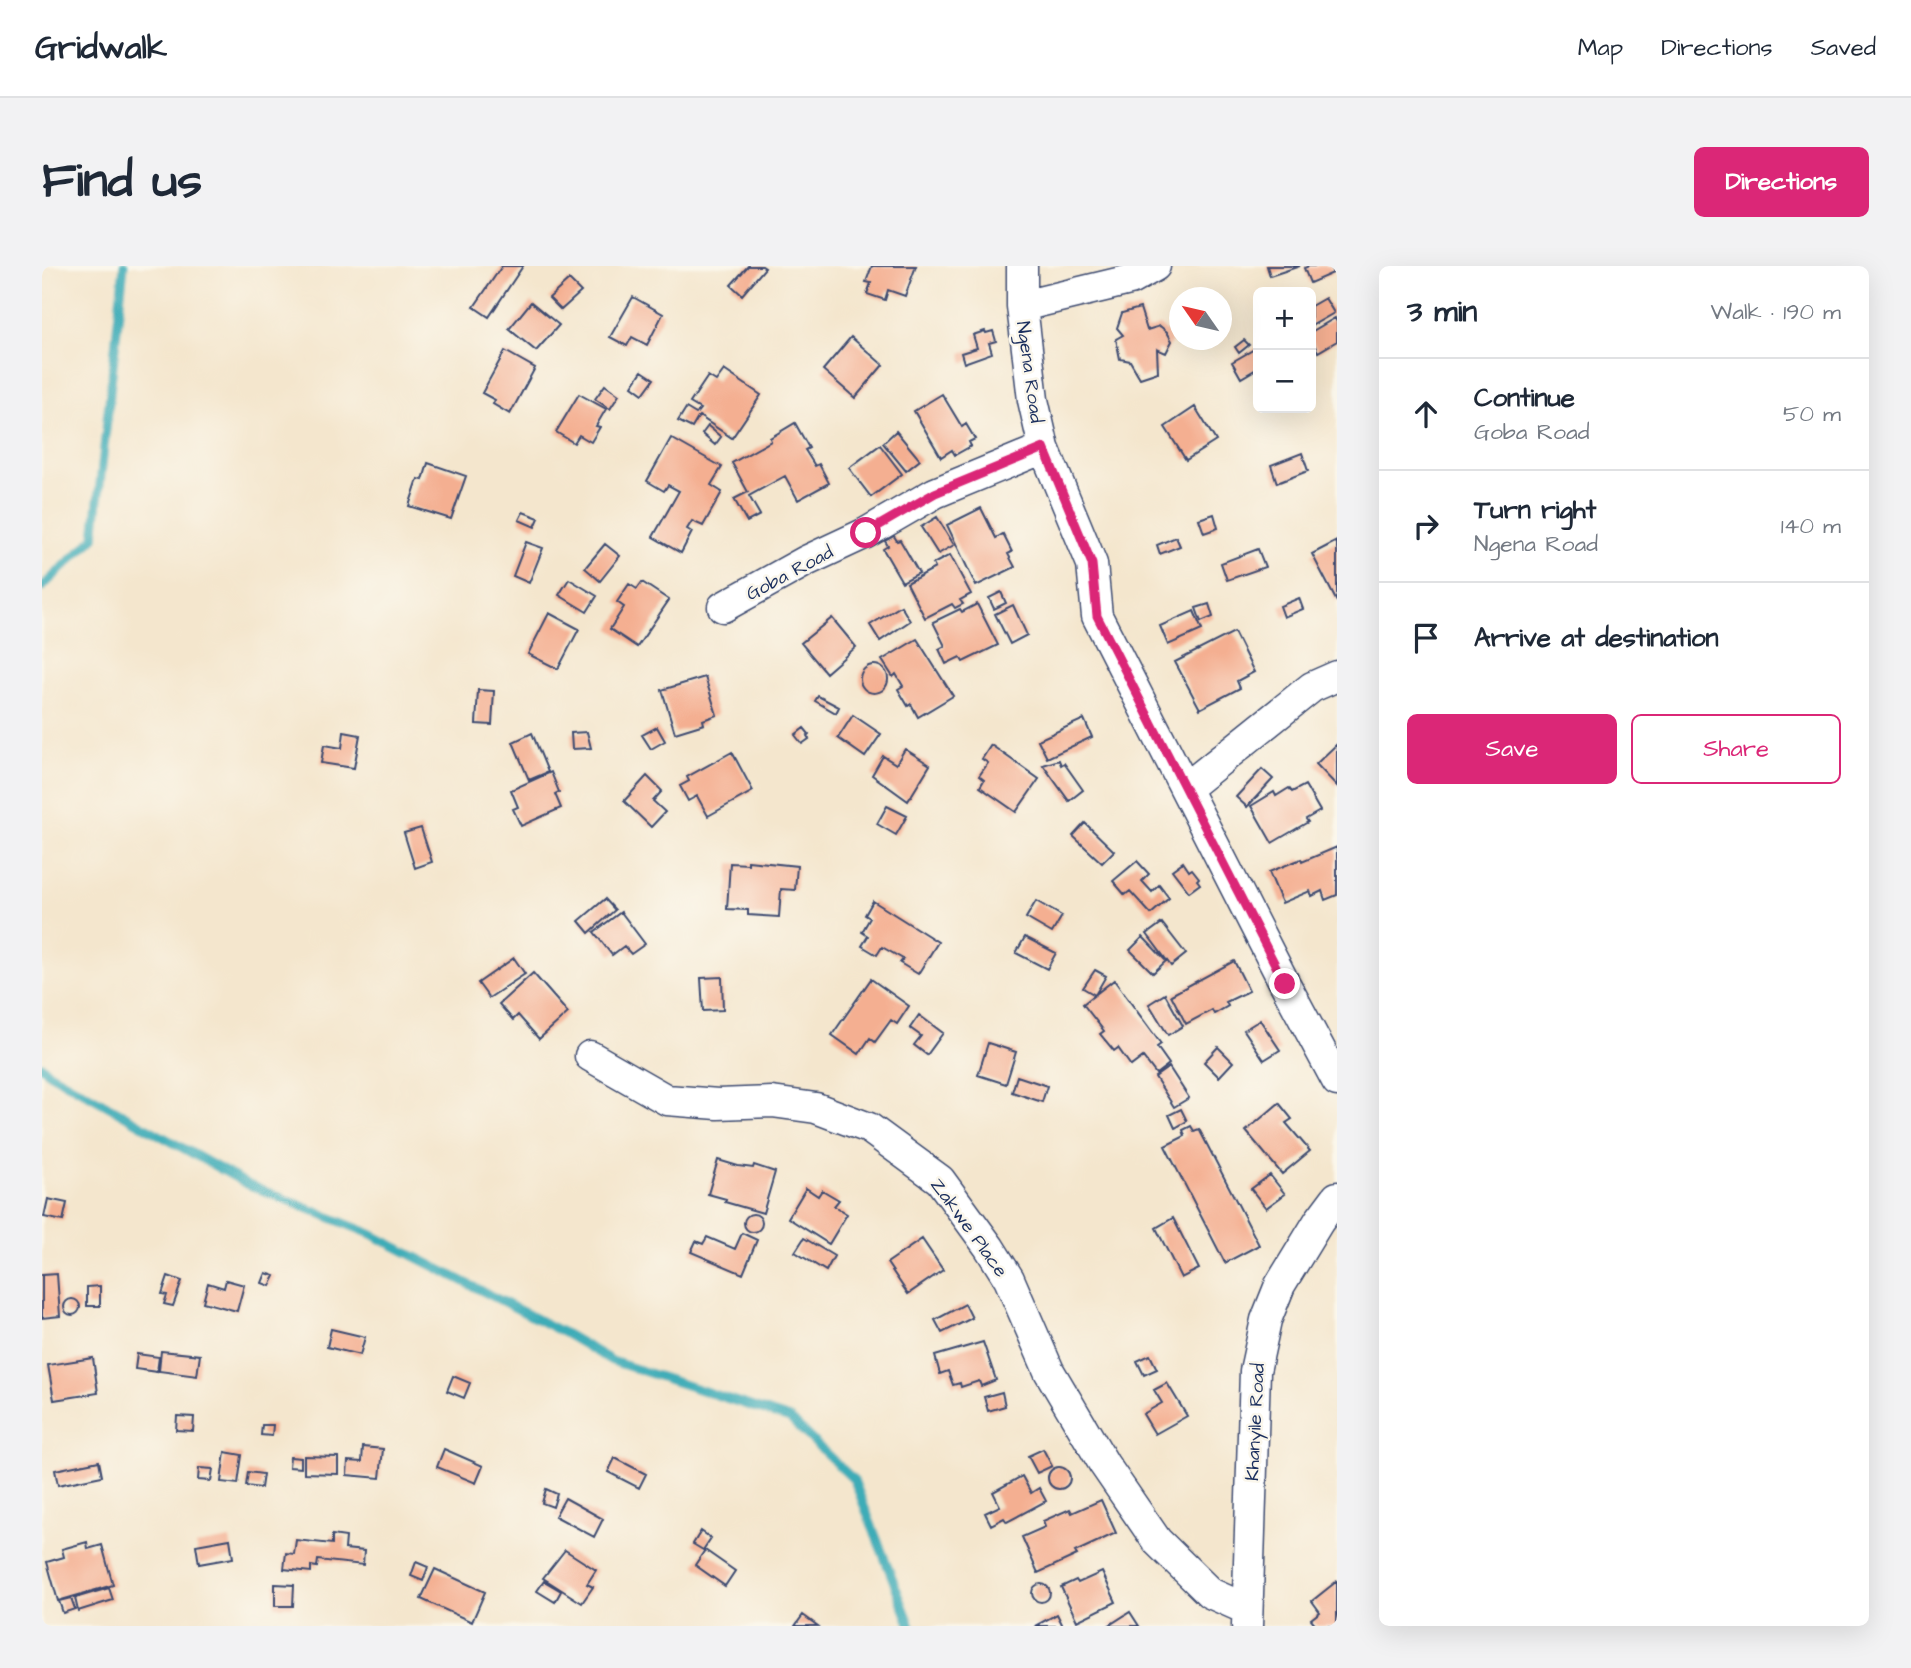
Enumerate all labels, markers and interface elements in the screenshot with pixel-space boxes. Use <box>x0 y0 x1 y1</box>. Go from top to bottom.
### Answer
text: Gridwalk <box>35 25 167 71</box>
text: Map <box>1578 31 1623 65</box>
text: Directions <box>1661 31 1773 65</box>
text: Saved <box>1811 31 1876 65</box>
button: Directions <box>1694 147 1869 217</box>
text: Find us <box>42 148 202 216</box>
north arrow <box>1169 287 1232 350</box>
map controls <box>1253 287 1316 413</box>
button: + <box>1253 287 1316 350</box>
text: 3 min <box>1407 291 1477 333</box>
text: Walk · 190 m <box>1711 296 1841 328</box>
street label: Ngena Road <box>1008 320 1050 425</box>
button: − <box>1253 350 1316 413</box>
text: Continue <box>1474 380 1575 416</box>
icon: ahead <box>1407 395 1445 433</box>
text: 50 m <box>1783 398 1841 430</box>
text: Goba Road <box>1474 416 1590 448</box>
text: Turn right <box>1474 492 1596 528</box>
icon: right <box>1407 507 1445 545</box>
text: 140 m <box>1781 510 1841 542</box>
route start <box>850 517 881 548</box>
text: Ngena Road <box>1474 528 1598 560</box>
street label: Goba Road <box>741 539 838 608</box>
icon: arrive <box>1407 619 1445 657</box>
text: Arrive at destination <box>1474 620 1719 656</box>
button: Save <box>1407 714 1617 784</box>
button: Share <box>1631 714 1841 784</box>
route end <box>1269 968 1300 999</box>
street label: Zakwe Place <box>924 1173 1014 1283</box>
street label: Khanyile Road <box>1239 1362 1273 1482</box>

